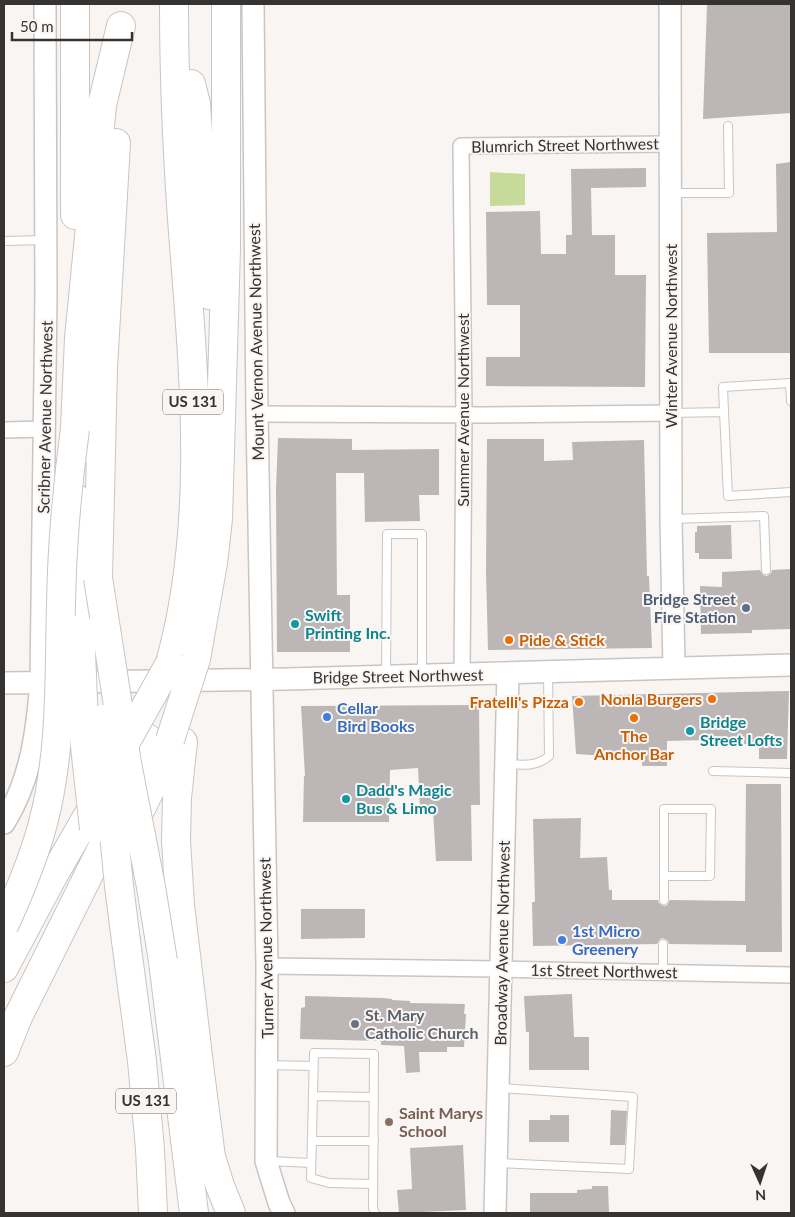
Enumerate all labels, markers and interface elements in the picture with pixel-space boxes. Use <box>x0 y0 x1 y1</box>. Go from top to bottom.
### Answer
scale bar <box>12 10 132 42</box>
text: 50 m <box>20 17 54 35</box>
street label: Blumrich Street Northwest <box>471 133 659 156</box>
street label: Mount Vernon Avenue Northwest <box>244 223 267 461</box>
street label: Winter Avenue Northwest <box>661 244 680 428</box>
street label: Summer Avenue Northwest <box>453 313 472 507</box>
street label: Scribner Avenue Northwest <box>33 320 56 514</box>
road number: US 131 <box>163 390 223 414</box>
place label: Bridge Street Fire Station <box>643 589 736 626</box>
marker: Bridge Street Fire Station <box>740 602 752 614</box>
place label: Swift Printing Inc. <box>305 605 391 642</box>
marker: Swift Printing Inc. <box>289 618 301 630</box>
place label: Pide & Stick <box>519 630 605 649</box>
marker: Pide & Stick <box>503 634 515 646</box>
street label: Bridge Street Northwest <box>312 665 484 686</box>
place label: Nonla Burgers <box>601 689 702 708</box>
place label: Fratelli's Pizza <box>469 692 569 711</box>
marker: Nonla Burgers <box>706 693 718 705</box>
marker: Fratelli's Pizza <box>573 696 585 708</box>
place label: Cellar Bird Books <box>337 698 415 735</box>
marker: Cellar Bird Books <box>321 711 333 723</box>
marker: The Anchor Bar <box>628 712 640 724</box>
place label: Bridge Street Lofts <box>700 712 782 749</box>
marker: Bridge Street Lofts <box>684 725 696 737</box>
place label: The Anchor Bar <box>593 726 674 763</box>
place label: Dadd's Magic Bus & Limo <box>356 780 452 817</box>
marker: Dadd's Magic Bus & Limo <box>340 793 352 805</box>
street label: Broadway Avenue Northwest <box>490 840 513 1046</box>
street label: Turner Avenue Northwest <box>254 857 277 1039</box>
place label: 1st Micro Greenery <box>572 921 640 958</box>
marker: 1st Micro Greenery <box>556 934 568 946</box>
street label: 1st Street Northwest <box>530 960 678 981</box>
place label: St. Mary Catholic Church <box>365 1005 479 1042</box>
marker: St. Mary Catholic Church <box>349 1018 361 1030</box>
road number: US 131 <box>116 1088 176 1114</box>
place label: Saint Marys School <box>399 1103 483 1140</box>
marker: Saint Marys School <box>383 1116 395 1128</box>
north arrow <box>735 1157 785 1207</box>
text: N <box>755 1187 767 1204</box>

